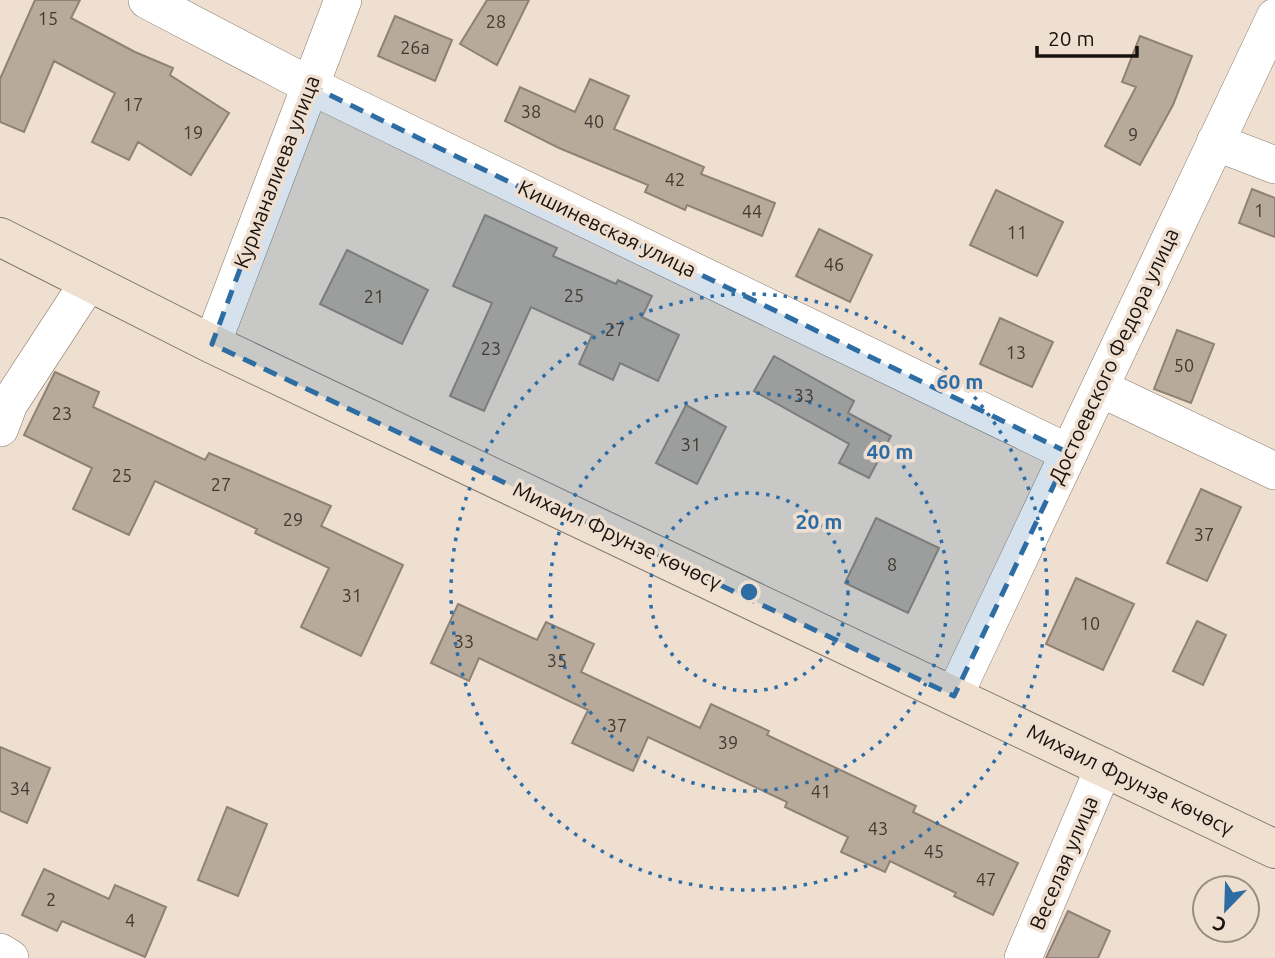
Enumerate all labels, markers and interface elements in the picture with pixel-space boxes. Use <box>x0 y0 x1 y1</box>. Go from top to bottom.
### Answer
house number: 15 <box>38 8 58 28</box>
house number: 28 <box>486 11 506 31</box>
scale bar <box>1037 14 1137 58</box>
text: 20 m <box>1048 26 1095 50</box>
house number: 26а <box>400 37 430 57</box>
street label: Курманалиева улица <box>228 72 324 271</box>
house number: 17 <box>123 94 143 114</box>
house number: 38 <box>521 101 541 121</box>
house number: 40 <box>584 111 604 131</box>
house number: 19 <box>183 122 203 142</box>
house number: 9 <box>1128 124 1138 144</box>
house number: 42 <box>665 169 685 189</box>
street label: Кишиневская улица <box>515 175 700 282</box>
house number: 1 <box>1254 200 1264 220</box>
house number: 44 <box>742 201 762 221</box>
house number: 11 <box>1007 222 1027 242</box>
street label: Достоевского Федора улица <box>1043 224 1183 487</box>
house number: 46 <box>824 254 844 274</box>
house number: 25 <box>564 285 584 305</box>
house number: 21 <box>364 286 384 306</box>
house number: 27 <box>605 319 625 339</box>
house number: 23 <box>481 338 501 358</box>
house number: 13 <box>1006 342 1026 362</box>
house number: 50 <box>1174 355 1194 375</box>
text: 60 m <box>937 369 983 393</box>
house number: 33 <box>794 385 814 405</box>
house number: 23 <box>52 403 72 423</box>
house number: 31 <box>681 434 701 454</box>
text: 40 m <box>867 439 913 463</box>
house number: 25 <box>112 465 132 485</box>
house number: 27 <box>211 474 231 494</box>
street label: Михаил Фрунзе көчөсү <box>509 476 725 594</box>
house number: 29 <box>283 509 303 529</box>
text: 20 m <box>796 509 842 533</box>
house number: 37 <box>1194 524 1214 544</box>
house number: 8 <box>887 554 897 574</box>
centre of rings <box>737 580 761 604</box>
house number: 31 <box>342 585 362 605</box>
house number: 10 <box>1080 613 1100 633</box>
house number: 33 <box>454 631 474 651</box>
house number: 35 <box>547 650 567 670</box>
house number: 37 <box>607 715 627 735</box>
street label: Михаил Фрунзе көчөсү <box>1023 719 1238 840</box>
house number: 39 <box>718 732 738 752</box>
house number: 34 <box>10 778 30 798</box>
house number: 41 <box>811 781 831 801</box>
street label: Веселая улица <box>1024 792 1102 933</box>
house number: 43 <box>868 818 888 838</box>
house number: 45 <box>924 841 944 861</box>
house number: 47 <box>976 869 996 889</box>
north arrow <box>1191 874 1261 944</box>
house number: 2 <box>46 889 56 909</box>
house number: 4 <box>125 910 135 930</box>
text: С <box>1209 912 1229 937</box>

